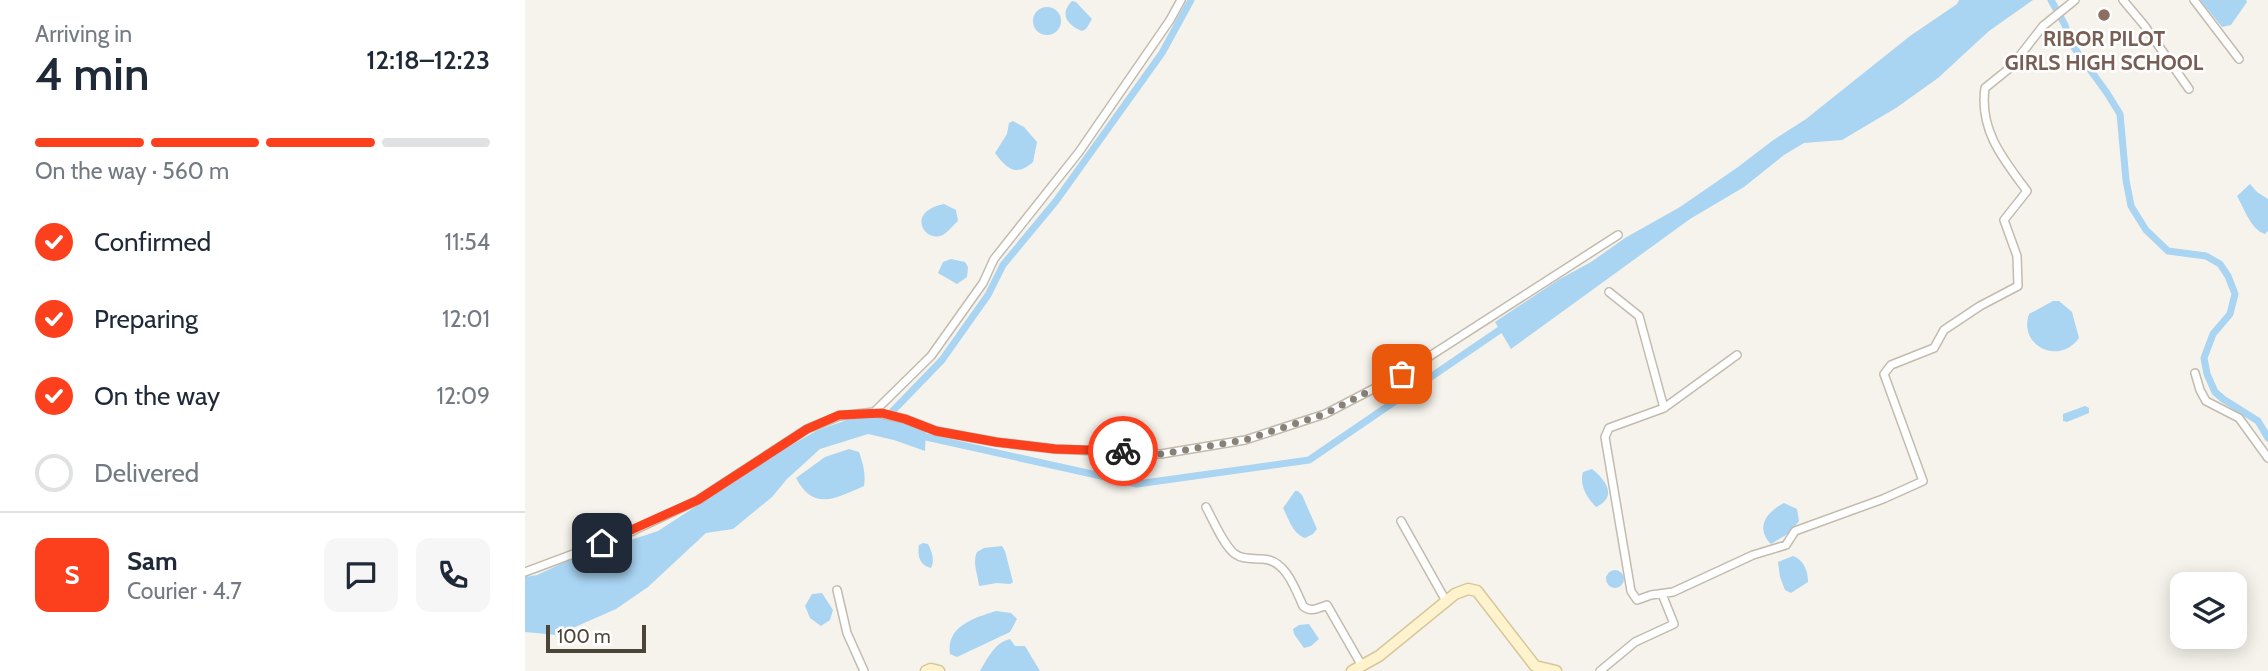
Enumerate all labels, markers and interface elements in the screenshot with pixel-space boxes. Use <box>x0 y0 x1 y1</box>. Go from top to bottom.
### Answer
marker: RIBOR PILOT GIRLS HIGH SCHOOL <box>2096 7 2112 23</box>
text: Arriving in <box>35 20 132 48</box>
place label: RIBOR PILOT GIRLS HIGH SCHOOL <box>2005 26 2204 75</box>
text: 12:18–12:23 <box>366 44 490 76</box>
text: 4 min <box>35 46 149 102</box>
text: On the way · 560 m <box>35 157 229 185</box>
icon: check <box>35 223 73 261</box>
text: Confirmed <box>94 226 211 258</box>
text: 11:54 <box>444 228 490 256</box>
icon: check <box>35 300 73 338</box>
text: Preparing <box>94 303 198 335</box>
text: 12:01 <box>442 305 490 333</box>
pin <box>1372 344 1432 404</box>
icon: bag <box>1383 355 1421 393</box>
icon: check <box>35 377 73 415</box>
text: On the way <box>94 380 220 412</box>
text: 12:09 <box>437 382 490 410</box>
courier <box>1088 416 1158 486</box>
icon: bike <box>1104 432 1142 470</box>
text: Delivered <box>94 457 199 489</box>
pin <box>572 513 632 573</box>
icon: home <box>583 524 621 562</box>
button: chat <box>324 538 398 612</box>
button: phone <box>416 538 490 612</box>
text: Sam <box>127 545 178 577</box>
text: S <box>64 559 80 591</box>
map controls <box>2170 572 2247 649</box>
button: layers <box>2170 572 2247 649</box>
text: Courier · 4.7 <box>127 577 242 605</box>
scale bar <box>546 622 646 654</box>
text: 100 m <box>557 625 611 648</box>

